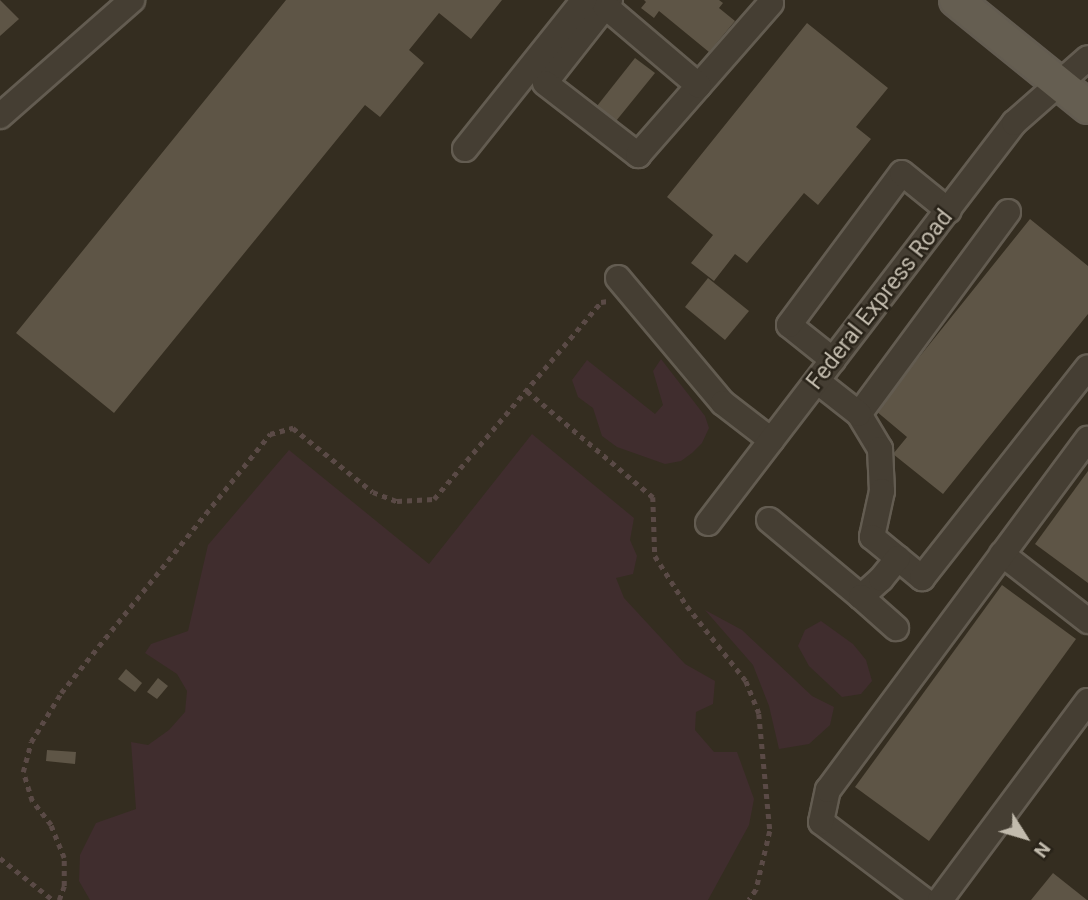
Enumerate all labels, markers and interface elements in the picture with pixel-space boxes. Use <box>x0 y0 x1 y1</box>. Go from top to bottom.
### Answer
street label: Federal Express Road <box>801 205 959 395</box>
north arrow <box>990 802 1060 872</box>
text: N <box>1029 838 1055 862</box>

